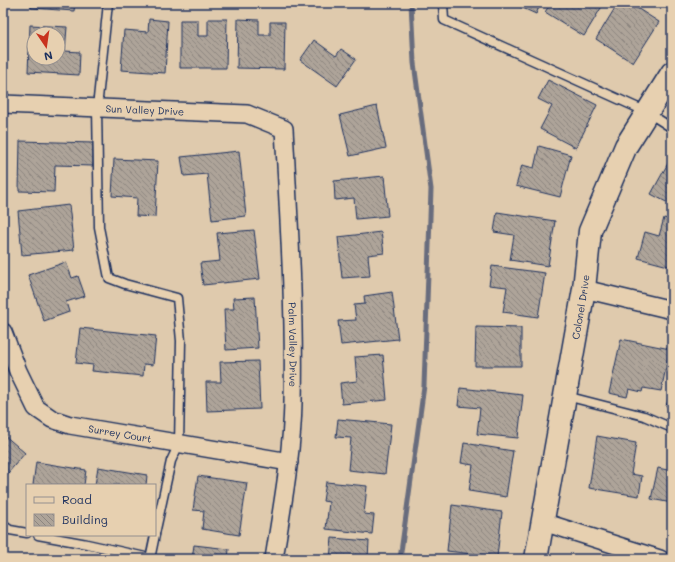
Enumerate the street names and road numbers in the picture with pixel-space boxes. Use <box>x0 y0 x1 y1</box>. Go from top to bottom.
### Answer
street label: Sun Valley Drive <box>105 101 184 118</box>
street label: Colonel Drive <box>568 274 592 340</box>
street label: Palm Valley Drive <box>285 302 300 387</box>
street label: Surrey Court <box>87 421 153 446</box>

